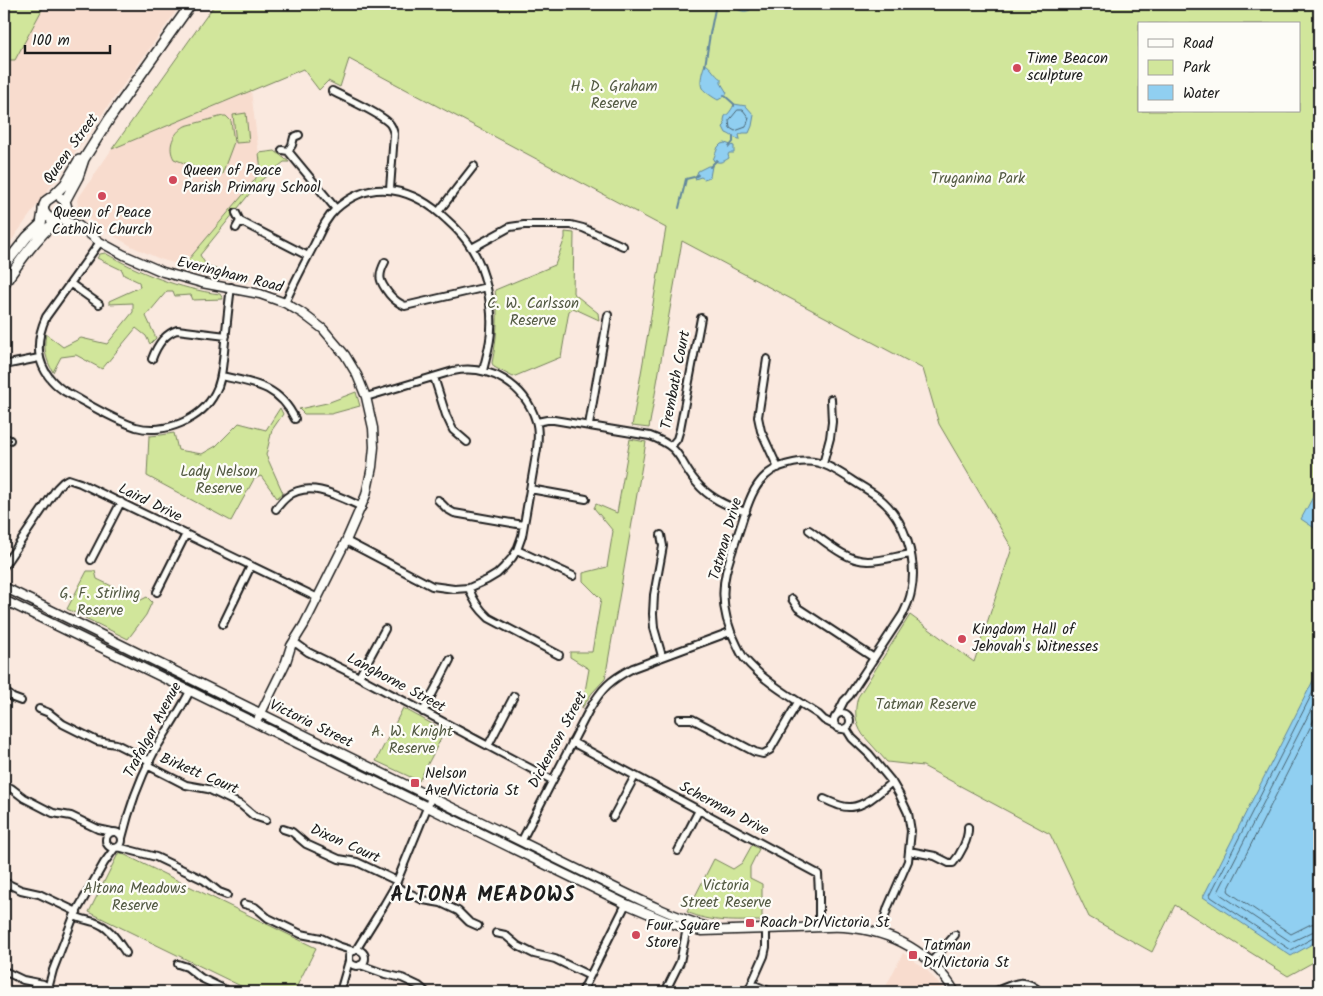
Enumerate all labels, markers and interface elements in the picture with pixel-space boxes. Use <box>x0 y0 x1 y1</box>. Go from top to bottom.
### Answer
scale bar <box>25 22 110 54</box>
legend <box>1138 22 1300 112</box>
text: 100 m <box>32 29 70 53</box>
text: Road <box>1183 32 1214 56</box>
place label: Time Beacon sculpture <box>1027 47 1108 88</box>
text: Park <box>1183 56 1211 80</box>
marker: Time Beacon sculpture <box>1011 62 1023 74</box>
park label: H. D. Graham Reserve <box>570 75 658 116</box>
text: Water <box>1183 82 1220 106</box>
street label: Queen Street <box>37 108 105 189</box>
place label: Queen of Peace Parish Primary School <box>183 159 321 200</box>
park label: Truganina Park <box>931 167 1026 191</box>
marker: Queen of Peace Parish Primary School <box>167 174 179 186</box>
marker: Queen of Peace Catholic Church <box>96 190 108 202</box>
place label: Queen of Peace Catholic Church <box>52 201 152 242</box>
street label: Everingham Road <box>174 250 286 300</box>
park label: C. W. Carlsson Reserve <box>487 292 579 333</box>
street label: Trembath Court <box>655 328 697 431</box>
park label: Lady Nelson Reserve <box>180 460 258 501</box>
street label: Laird Drive <box>114 477 186 529</box>
street label: Tatman Drive <box>703 495 749 583</box>
park label: G. F. Stirling Reserve <box>60 582 140 623</box>
place label: Kingdom Hall of Jehovah's Witnesses <box>972 618 1099 659</box>
marker: Kingdom Hall of Jehovah's Witnesses <box>956 633 968 645</box>
street label: Langhorne Street <box>342 647 450 719</box>
street label: Trafalgar Avenue <box>118 677 189 782</box>
street label: Dickenson Street <box>522 687 594 793</box>
street label: Victoria Street <box>265 693 357 755</box>
park label: Tatman Reserve <box>876 693 977 717</box>
park label: A. W. Knight Reserve <box>371 720 453 761</box>
street label: Birkett Court <box>156 747 242 801</box>
place label: Nelson Ave/Victoria St <box>425 762 519 803</box>
street label: Scherman Drive <box>675 775 773 843</box>
marker: Nelson Ave/Victoria St <box>409 777 421 789</box>
street label: Dixon Court <box>306 818 384 870</box>
park label: Victoria Street Reserve <box>681 874 772 915</box>
park label: Altona Meadows Reserve <box>84 877 187 918</box>
district label: ALTONA MEADOWS <box>391 880 575 912</box>
place label: Roach Dr/Victoria St <box>760 911 890 935</box>
place label: Four Square Store <box>646 914 720 955</box>
marker: Roach Dr/Victoria St <box>744 917 756 929</box>
marker: Four Square Store <box>630 929 642 941</box>
place label: Tatman Dr/Victoria St <box>923 934 1009 975</box>
marker: Tatman Dr/Victoria St <box>907 949 919 961</box>

